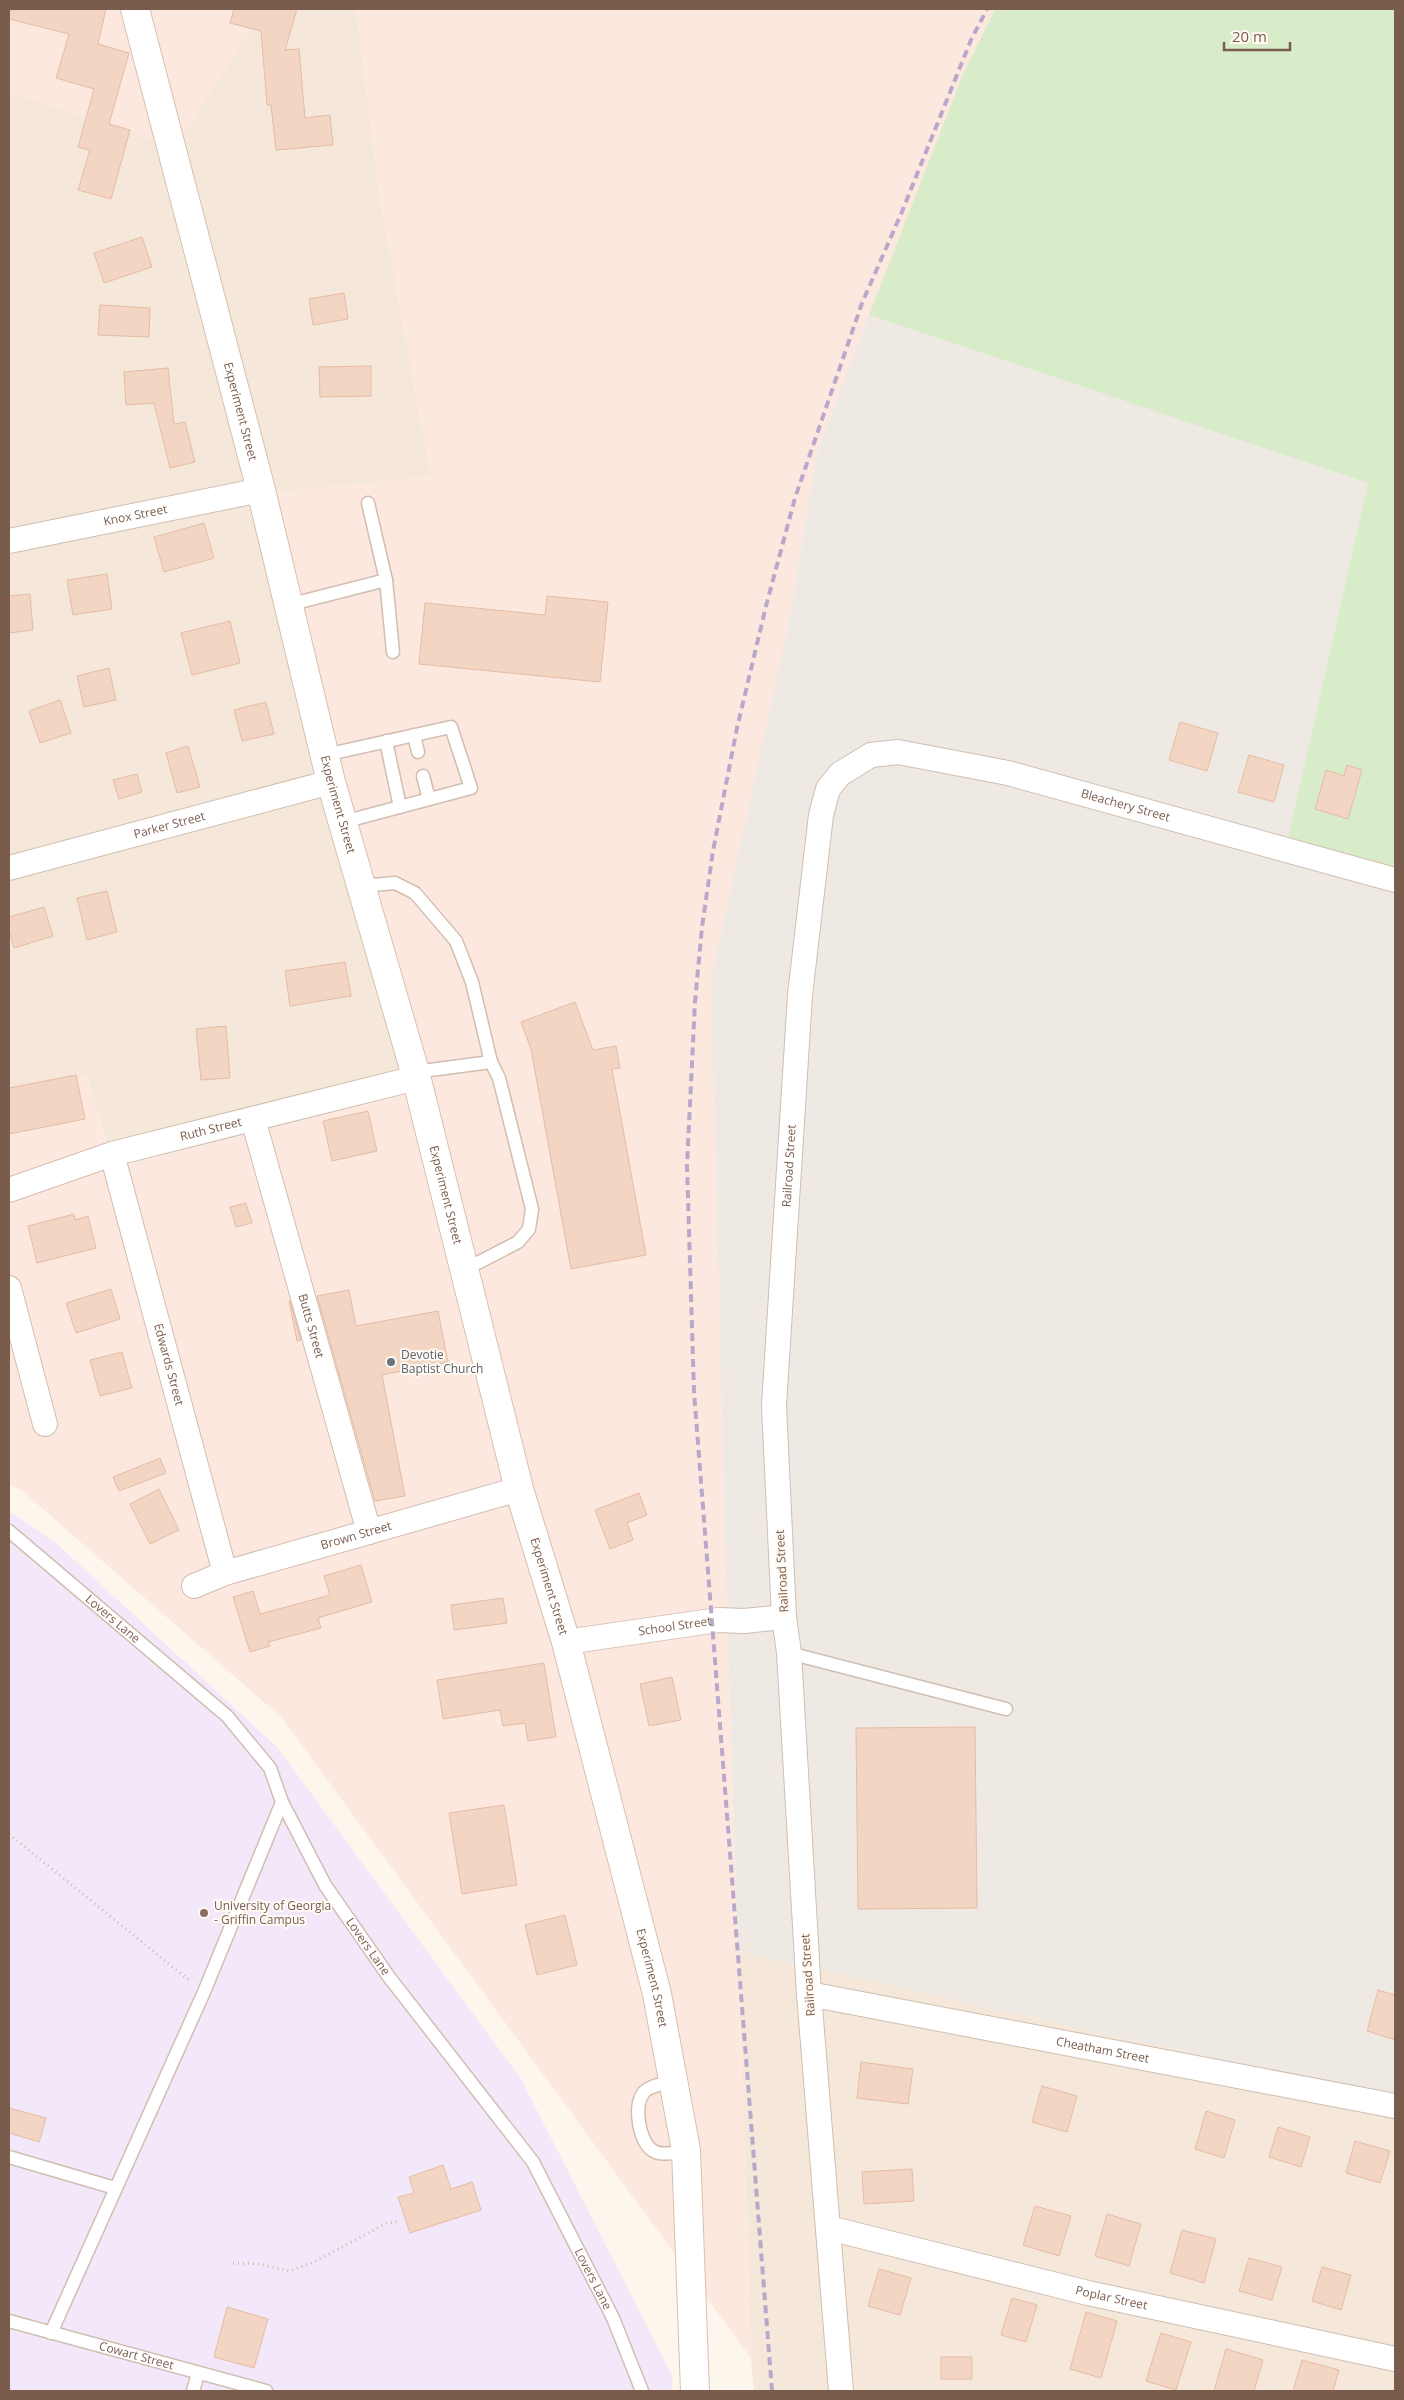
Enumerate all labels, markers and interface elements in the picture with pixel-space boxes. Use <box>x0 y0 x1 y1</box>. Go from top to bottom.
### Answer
scale bar <box>1224 20 1290 52</box>
text: 20 m <box>1232 26 1267 46</box>
street label: Experiment Street <box>220 360 262 462</box>
street label: Knox Street <box>102 500 169 530</box>
street label: Experiment Street <box>317 754 360 855</box>
street label: Bleachery Street <box>1079 785 1172 825</box>
street label: Parker Street <box>132 807 207 842</box>
street label: Ruth Street <box>178 1113 243 1145</box>
street label: Railroad Street <box>778 1124 800 1208</box>
street label: Experiment Street <box>426 1144 467 1246</box>
street label: Butts Street <box>294 1292 329 1360</box>
street label: Edwards Street <box>150 1321 188 1407</box>
place label: Devotie Baptist Church <box>401 1346 483 1377</box>
marker: Devotie Baptist Church <box>385 1356 397 1368</box>
street label: Brown Street <box>318 1517 394 1553</box>
street label: Railroad Street <box>771 1529 792 1613</box>
street label: Experiment Street <box>526 1535 572 1637</box>
street label: Lovers Lane <box>82 1590 144 1647</box>
street label: School Street <box>637 1612 713 1639</box>
place label: University of Georgia - Griffin Campus <box>214 1897 331 1928</box>
marker: University of Georgia - Griffin Campus <box>198 1907 210 1919</box>
street label: Lovers Lane <box>342 1914 395 1979</box>
street label: Experiment Street <box>632 1926 672 2029</box>
street label: Railroad Street <box>796 1933 819 2017</box>
street label: Cheatham Street <box>1055 2032 1151 2067</box>
street label: Lovers Lane <box>571 2245 616 2313</box>
street label: Poplar Street <box>1074 2281 1149 2314</box>
street label: Cowart Street <box>97 2337 176 2373</box>

